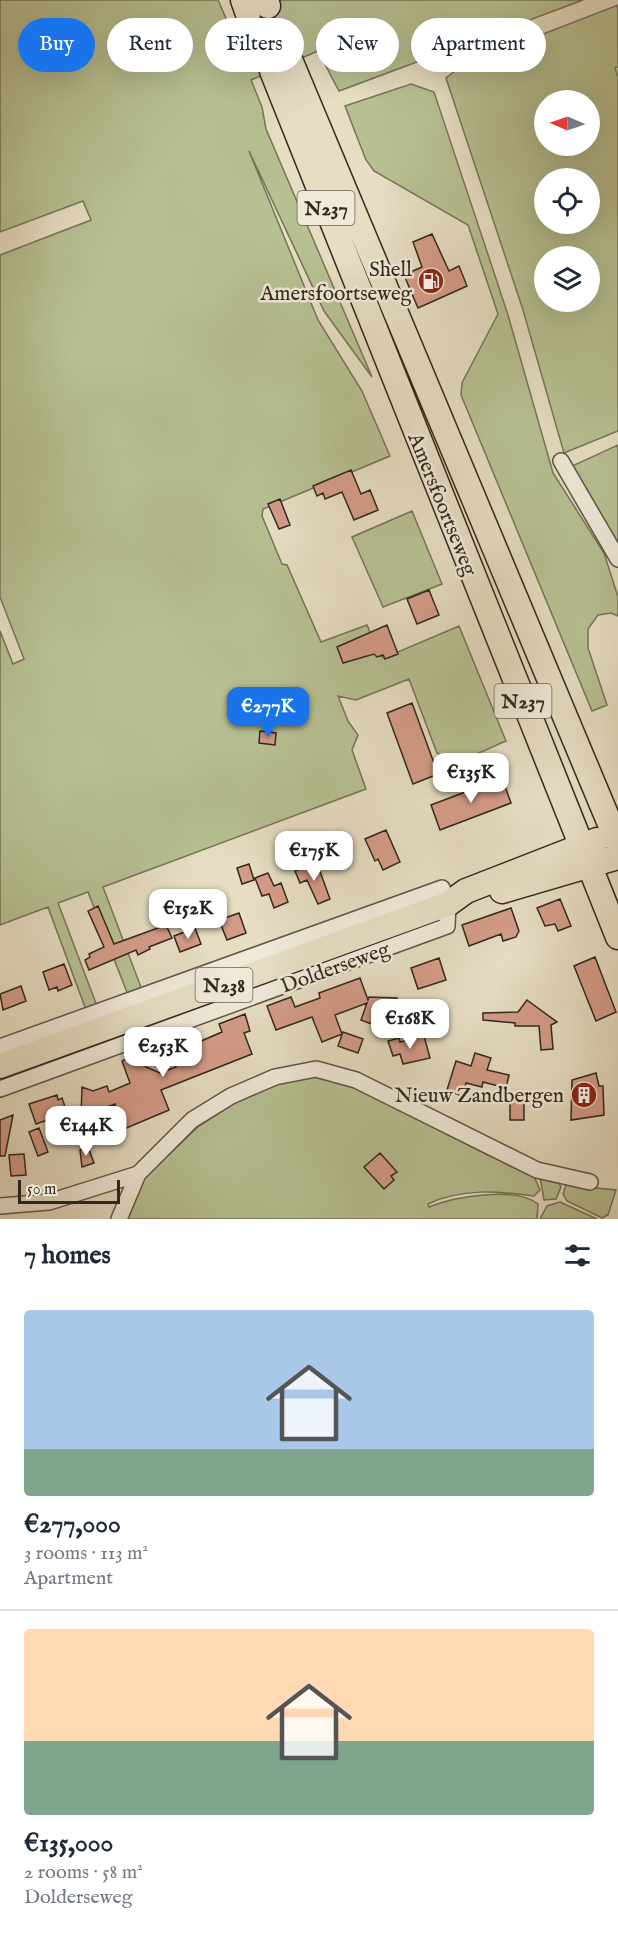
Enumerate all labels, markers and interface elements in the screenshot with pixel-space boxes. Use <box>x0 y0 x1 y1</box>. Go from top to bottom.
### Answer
chip: Buy <box>18 18 95 72</box>
chip: Rent <box>107 18 193 72</box>
chip: Filters <box>205 18 304 72</box>
chip: New <box>316 18 399 72</box>
chip: Apartment <box>411 18 546 72</box>
north arrow <box>534 90 600 156</box>
map controls <box>534 90 600 312</box>
button: locate <box>534 168 600 234</box>
road number: N237 <box>298 191 354 225</box>
button: layers <box>534 246 600 312</box>
place label: Shell Amersfoortseweg <box>259 257 413 308</box>
fuel station icon: Shell Amersfoortseweg <box>416 266 446 296</box>
street label: Amersfoortseweg <box>400 428 483 581</box>
road number: N237 <box>494 684 552 718</box>
pin: €277K <box>226 687 310 738</box>
text: €277K <box>241 694 295 719</box>
pin: €135K <box>429 753 513 804</box>
text: €135K <box>447 760 495 785</box>
pin: €175K <box>272 831 356 882</box>
text: €175K <box>289 838 339 863</box>
pin: €152K <box>146 889 230 940</box>
text: €152K <box>163 896 213 921</box>
street label: Dolderseweg <box>277 936 394 1001</box>
road number: N238 <box>196 968 252 1002</box>
pin: €168K <box>368 999 452 1050</box>
text: €168K <box>385 1006 435 1031</box>
pin: €253K <box>121 1027 205 1078</box>
text: €253K <box>138 1034 188 1059</box>
building icon: Nieuw Zandbergen <box>569 1080 599 1110</box>
place label: Nieuw Zandbergen <box>395 1083 564 1110</box>
pin: €144K <box>44 1106 128 1157</box>
text: €144K <box>59 1113 113 1138</box>
scale bar <box>18 1177 120 1204</box>
text: 50 m <box>27 1180 56 1200</box>
text: 7 homes <box>24 1239 111 1272</box>
icon: filters <box>561 1239 594 1272</box>
icon: home <box>255 1349 363 1457</box>
text: €277,000 <box>24 1508 121 1541</box>
text: 3 rooms · 113 m² <box>24 1541 148 1566</box>
text: Apartment <box>24 1566 113 1591</box>
icon: home <box>255 1668 363 1776</box>
text: €135,000 <box>24 1827 113 1860</box>
text: 2 rooms · 58 m² <box>24 1860 143 1885</box>
text: Dolderseweg <box>24 1885 133 1910</box>

